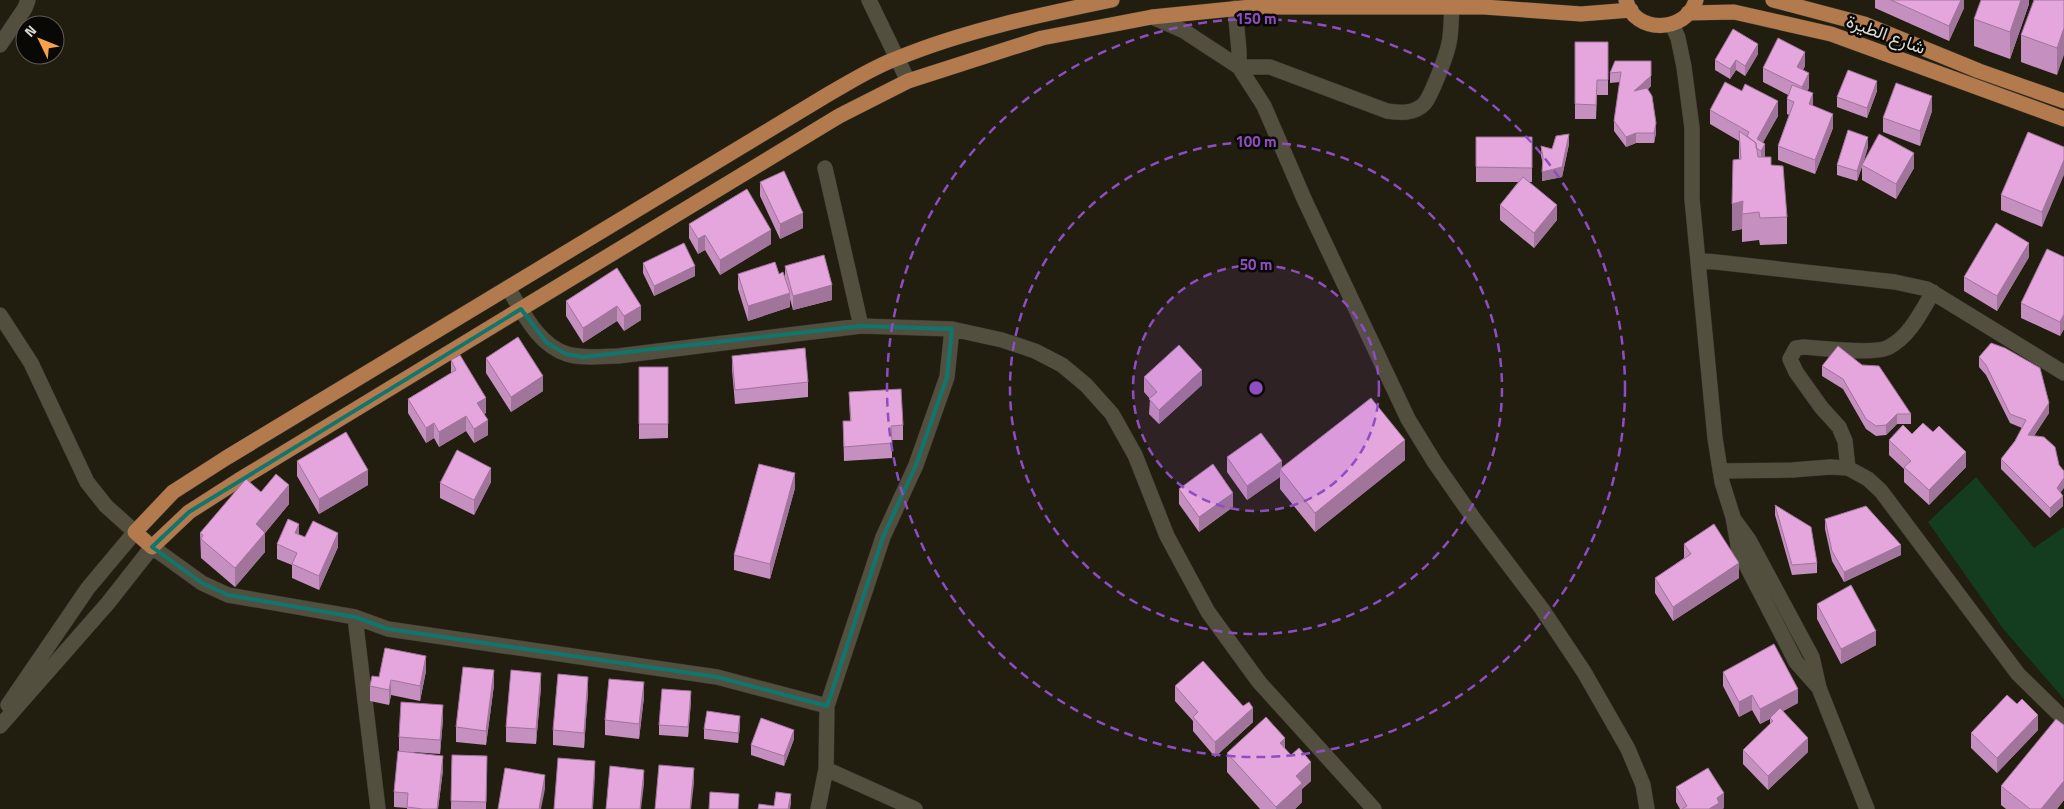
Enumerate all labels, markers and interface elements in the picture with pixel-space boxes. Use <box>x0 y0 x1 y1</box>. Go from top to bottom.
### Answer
text: 150 m <box>1235 7 1277 30</box>
street label: شارع الطيرة <box>1843 7 1929 61</box>
north arrow <box>15 15 65 65</box>
text: N <box>19 20 41 42</box>
text: 100 m <box>1235 130 1277 153</box>
text: 50 m <box>1240 253 1272 276</box>
centre of rings <box>1247 379 1265 397</box>

